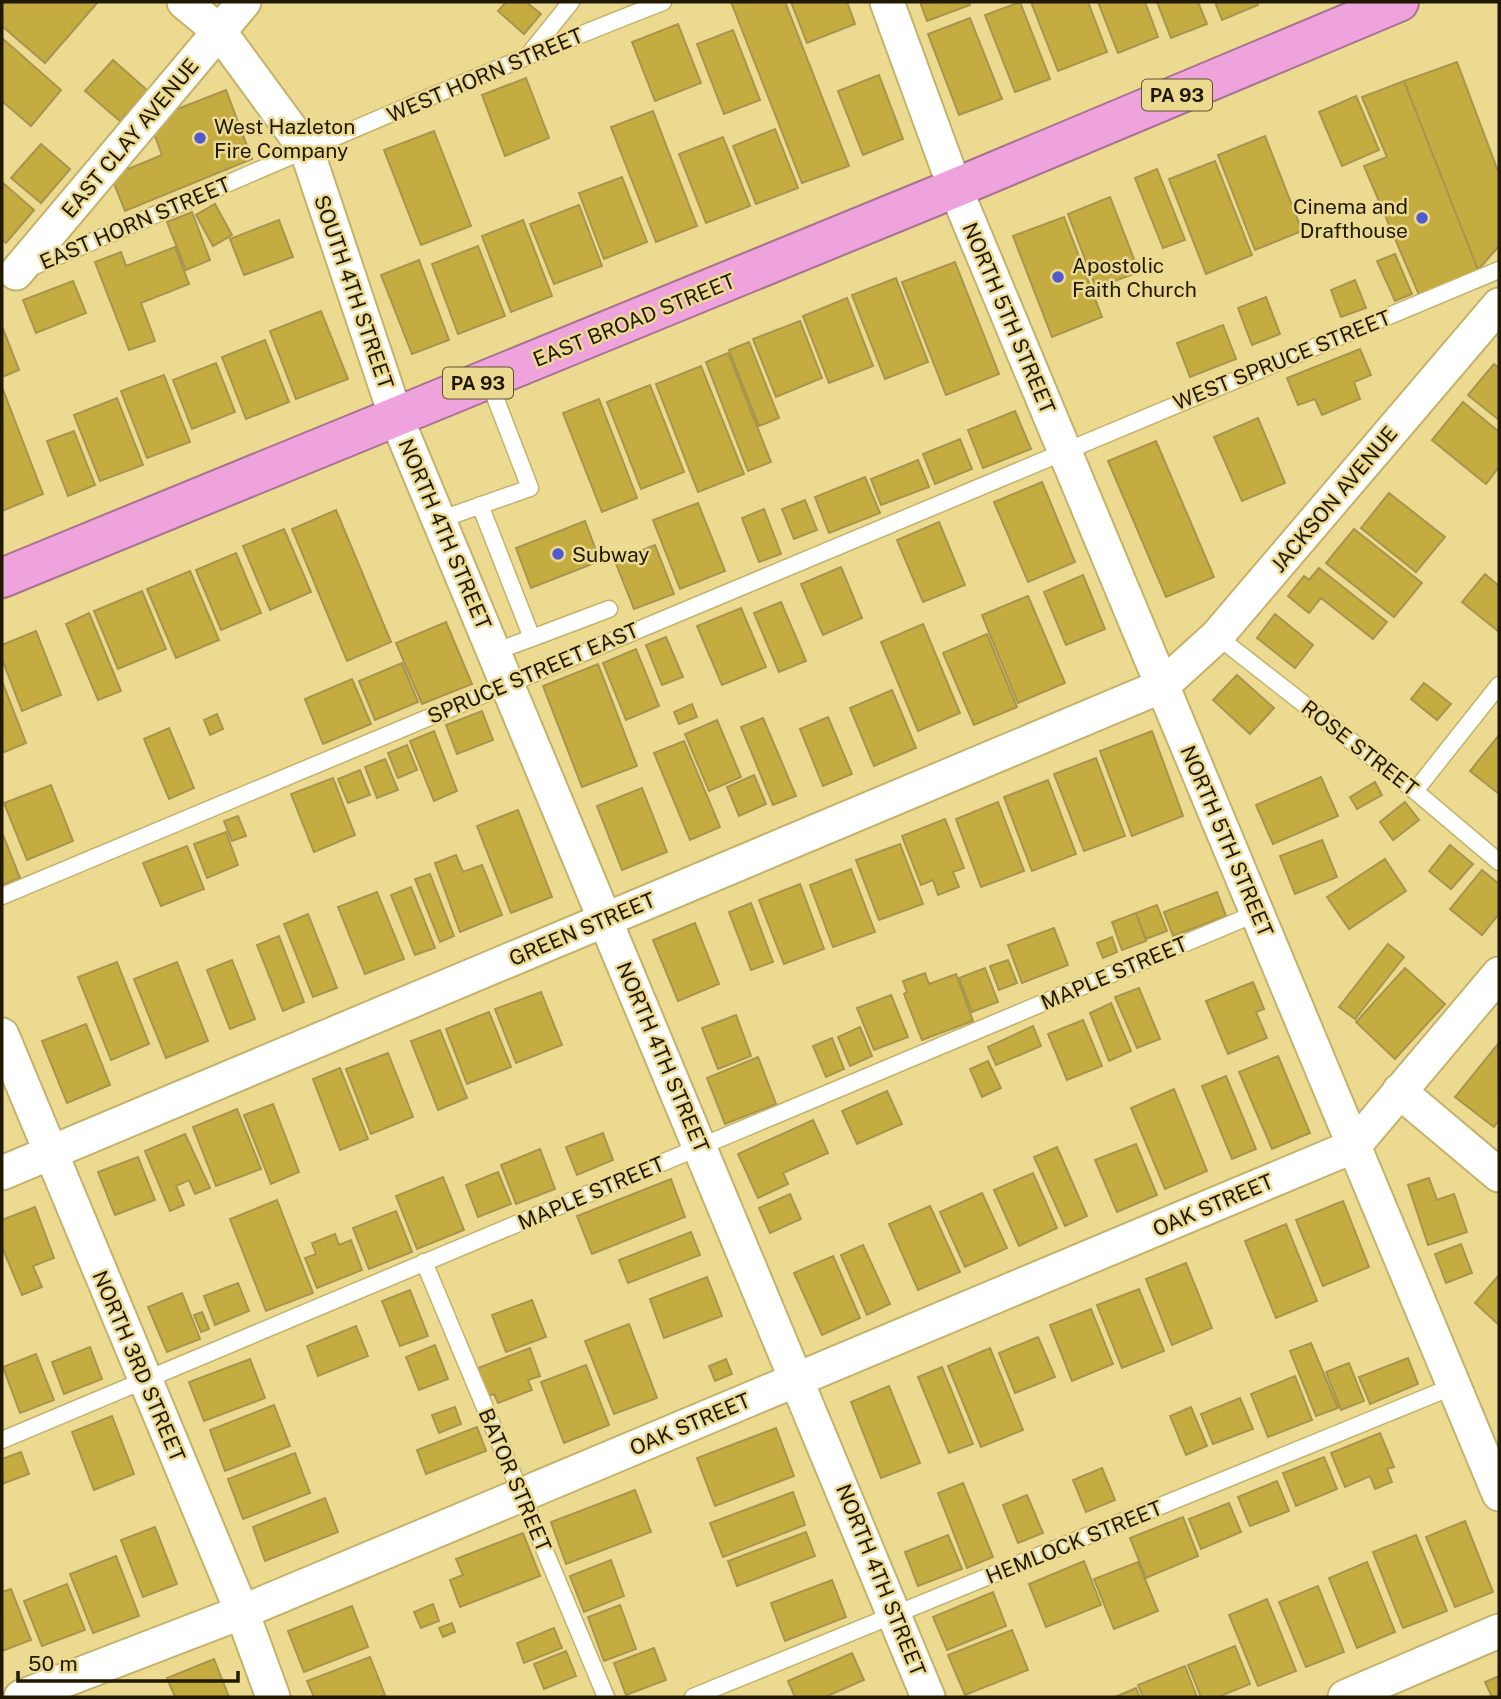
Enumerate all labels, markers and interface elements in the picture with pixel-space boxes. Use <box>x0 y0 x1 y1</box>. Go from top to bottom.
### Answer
street label: WEST HORN STREET <box>383 22 587 128</box>
street label: EAST CLAY AVENUE <box>56 53 204 223</box>
road number: PA 93 <box>1142 80 1212 110</box>
place label: West Hazleton Fire Company <box>214 114 355 163</box>
marker: West Hazleton Fire Company <box>192 130 208 146</box>
street label: EAST HORN STREET <box>36 171 234 275</box>
street label: SOUTH 4TH STREET <box>309 192 399 392</box>
place label: Cinema and Drafthouse <box>1293 194 1408 243</box>
marker: Cinema and Drafthouse <box>1414 210 1430 226</box>
street label: NORTH 5TH STREET <box>957 219 1061 417</box>
place label: Apostolic Faith Church <box>1072 253 1197 302</box>
street label: EAST BROAD STREET <box>529 268 739 372</box>
marker: Apostolic Faith Church <box>1050 269 1066 285</box>
street label: WEST SPRUCE STREET <box>1170 305 1394 415</box>
road number: PA 93 <box>443 368 513 398</box>
street label: JACKSON AVENUE <box>1266 421 1402 577</box>
street label: NORTH 4TH STREET <box>393 435 497 633</box>
place label: Subway <box>572 542 649 567</box>
marker: Subway <box>550 546 566 562</box>
street label: SPRUCE STREET EAST <box>424 617 642 729</box>
street label: ROSE STREET <box>1297 695 1423 801</box>
street label: NORTH 5TH STREET <box>1175 742 1279 940</box>
street label: GREEN STREET <box>505 887 659 971</box>
street label: MAPLE STREET <box>1037 931 1191 1015</box>
street label: NORTH 4TH STREET <box>611 958 715 1156</box>
street label: MAPLE STREET <box>514 1151 668 1235</box>
street label: OAK STREET <box>1149 1168 1277 1242</box>
street label: NORTH 3RD STREET <box>87 1267 191 1465</box>
street label: OAK STREET <box>626 1387 754 1461</box>
street label: BATOR STREET <box>474 1404 556 1556</box>
street label: NORTH 4TH STREET <box>831 1480 931 1680</box>
street label: HEMLOCK STREET <box>982 1495 1166 1589</box>
scale bar <box>18 1640 238 1684</box>
text: 50 m <box>28 1651 78 1676</box>

